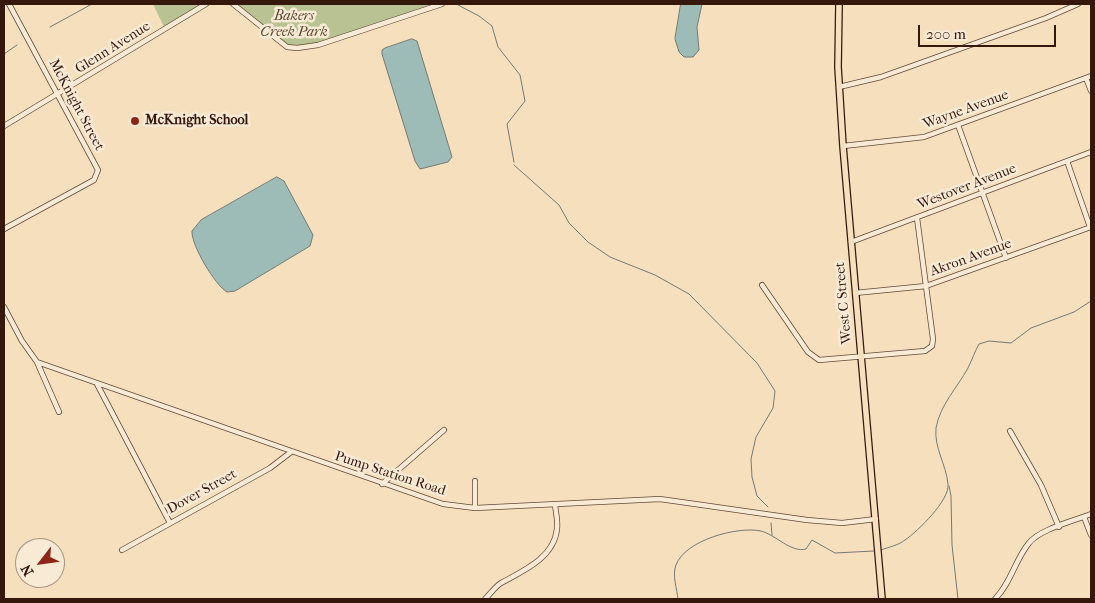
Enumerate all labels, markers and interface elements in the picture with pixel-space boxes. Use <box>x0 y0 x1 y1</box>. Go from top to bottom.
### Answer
park label: Bakers Creek Park <box>260 9 328 41</box>
scale bar <box>920 15 1058 47</box>
street label: Glenn Avenue <box>72 18 154 78</box>
text: 200 m <box>926 25 966 43</box>
street label: McKnight Street <box>45 56 107 154</box>
street label: Wayne Avenue <box>921 87 1011 133</box>
place label: McKnight School <box>145 113 248 129</box>
marker: McKnight School <box>129 115 141 127</box>
street label: Westover Avenue <box>915 160 1019 214</box>
street label: Akron Avenue <box>928 235 1014 281</box>
street label: West C Street <box>832 261 856 345</box>
street label: Pump Station Road <box>332 448 448 500</box>
street label: Dover Street <box>164 466 240 518</box>
north arrow <box>15 538 65 588</box>
text: N <box>17 561 37 579</box>

